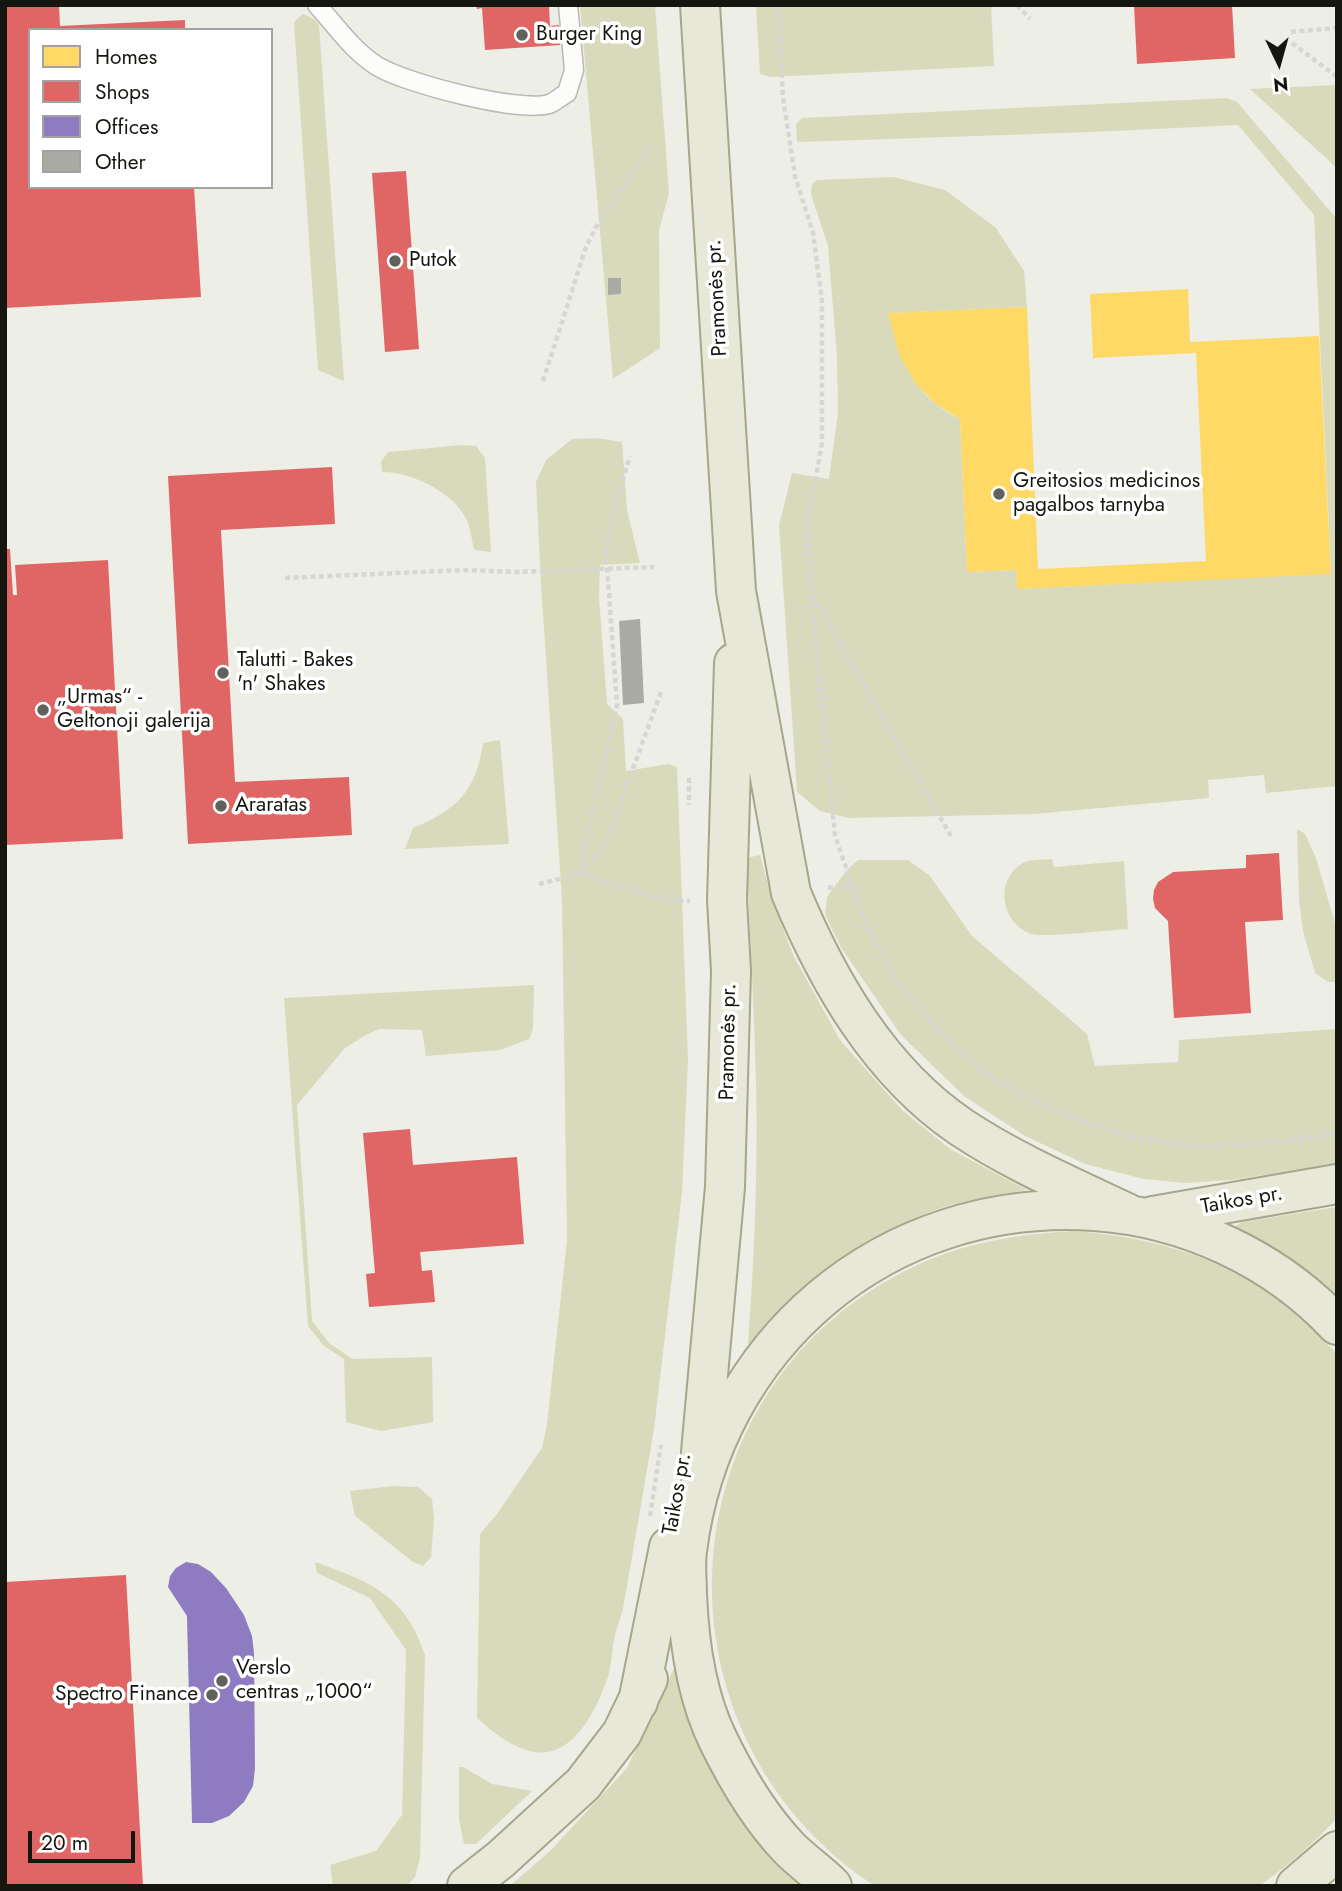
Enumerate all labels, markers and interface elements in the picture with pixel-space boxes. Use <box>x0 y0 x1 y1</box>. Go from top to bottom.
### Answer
place label: Burger King <box>536 22 642 48</box>
marker: Burger King <box>514 27 530 43</box>
legend <box>28 28 273 189</box>
north arrow <box>1244 28 1314 98</box>
text: Homes <box>95 42 157 72</box>
text: N <box>1272 70 1290 99</box>
text: Shops <box>95 77 149 107</box>
text: Offices <box>95 112 158 142</box>
text: Other <box>95 147 146 177</box>
street label: Pramonės pr. <box>702 239 734 357</box>
place label: Putok <box>409 248 457 274</box>
marker: Putok <box>387 253 403 269</box>
place label: Greitosios medicinos pagalbos tarnyba <box>1013 469 1200 519</box>
marker: Greitosios medicinos pagalbos tarnyba <box>991 486 1007 502</box>
place label: Talutti - Bakes 'n' Shakes <box>237 648 353 698</box>
marker: Talutti - Bakes 'n' Shakes <box>215 665 231 681</box>
place label: „Urmas“ - Geltonoji galerija <box>57 685 211 735</box>
marker: „Urmas“ - Geltonoji galerija <box>35 702 51 718</box>
place label: Araratas <box>235 793 307 819</box>
marker: Araratas <box>213 798 229 814</box>
street label: Pramonės pr. <box>715 983 743 1101</box>
street label: Taikos pr. <box>1199 1181 1285 1221</box>
street label: Taikos pr. <box>658 1451 698 1537</box>
place label: Verslo centras „1000“ <box>236 1656 372 1706</box>
marker: Verslo centras „1000“ <box>214 1673 230 1689</box>
place label: Spectro Finance <box>55 1682 198 1708</box>
marker: Spectro Finance <box>204 1687 220 1703</box>
scale bar <box>32 1818 138 1862</box>
text: 20 m <box>41 1828 88 1858</box>

